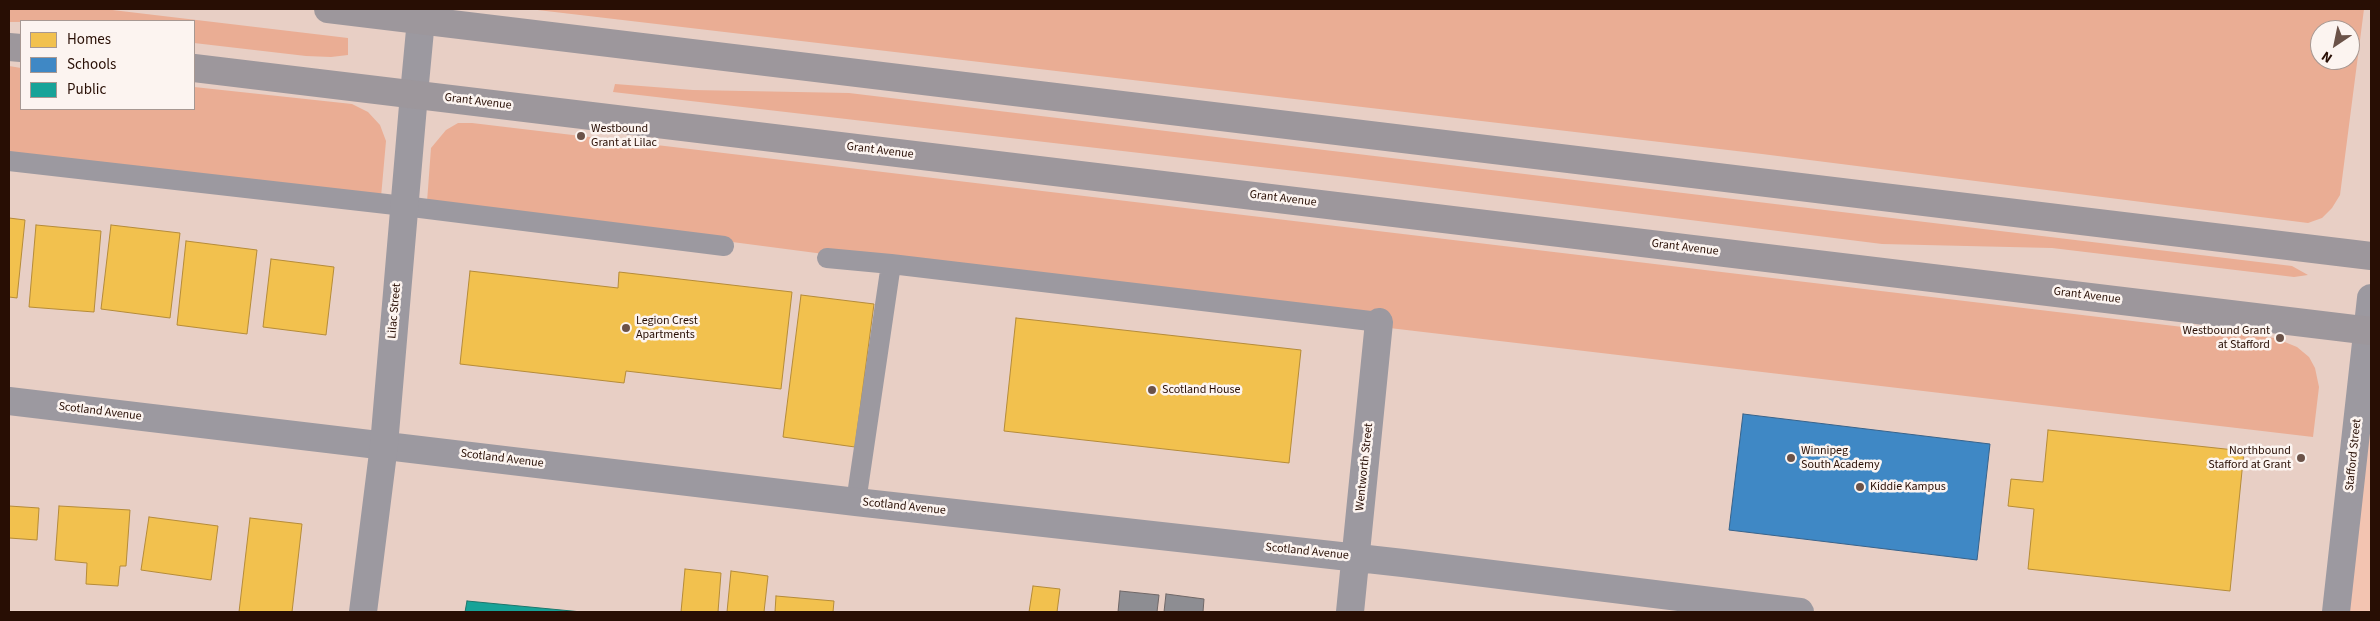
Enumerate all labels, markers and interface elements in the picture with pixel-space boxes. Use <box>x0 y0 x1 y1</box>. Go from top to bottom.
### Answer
legend <box>20 20 195 110</box>
north arrow <box>2310 20 2360 70</box>
text: Homes <box>67 29 111 50</box>
text: N <box>2318 46 2337 68</box>
text: Schools <box>67 54 116 75</box>
text: Public <box>67 79 106 100</box>
street label: Grant Avenue <box>444 91 512 113</box>
place label: Westbound Grant at Lilac <box>591 122 657 150</box>
marker: Westbound Grant at Lilac <box>575 130 587 142</box>
street label: Grant Avenue <box>846 140 914 162</box>
street label: Grant Avenue <box>1249 188 1317 210</box>
street label: Grant Avenue <box>1651 237 1719 259</box>
street label: Lilac Street <box>385 283 405 339</box>
street label: Grant Avenue <box>2053 285 2121 307</box>
place label: Legion Crest Apartments <box>636 314 698 342</box>
marker: Legion Crest Apartments <box>620 322 632 334</box>
place label: Westbound Grant at Stafford <box>2183 324 2270 352</box>
marker: Westbound Grant at Stafford <box>2274 332 2286 344</box>
place label: Scotland House <box>1162 383 1241 397</box>
marker: Scotland House <box>1146 384 1158 396</box>
street label: Scotland Avenue <box>58 400 142 424</box>
street label: Stafford Street <box>2343 418 2365 492</box>
street label: Wentworth Street <box>1353 422 1377 512</box>
place label: Winnipeg South Academy <box>1801 444 1880 472</box>
place label: Northbound Stafford at Grant <box>2208 444 2291 472</box>
street label: Scotland Avenue <box>460 447 544 471</box>
marker: Winnipeg South Academy <box>1785 452 1797 464</box>
marker: Northbound Stafford at Grant <box>2295 452 2307 464</box>
place label: Kiddie Kampus <box>1870 480 1946 494</box>
marker: Kiddie Kampus <box>1854 481 1866 493</box>
street label: Scotland Avenue <box>862 495 946 519</box>
street label: Scotland Avenue <box>1265 540 1349 564</box>

